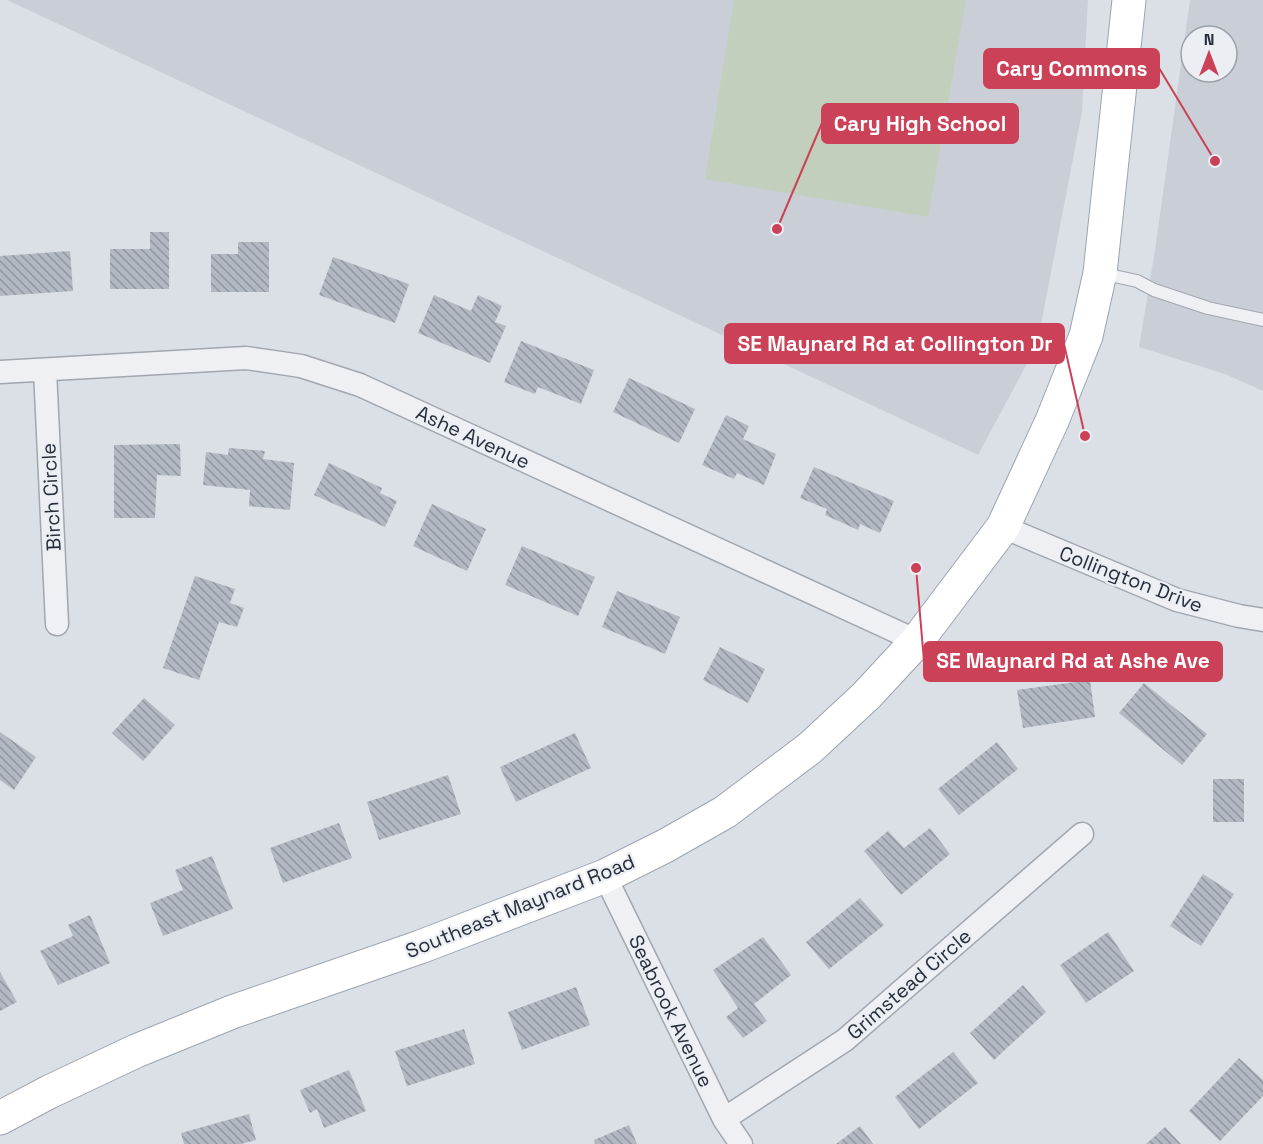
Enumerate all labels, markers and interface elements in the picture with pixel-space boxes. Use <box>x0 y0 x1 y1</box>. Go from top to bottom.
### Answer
north arrow <box>1179 24 1239 84</box>
text: N <box>1204 29 1214 50</box>
callout: Cary Commons <box>984 49 1159 88</box>
text: Cary Commons <box>996 55 1148 82</box>
callout: Cary High School <box>822 104 1018 143</box>
text: Cary High School <box>834 110 1006 137</box>
callout: SE Maynard Rd at Collington Dr <box>725 324 1064 363</box>
text: SE Maynard Rd at Collington Dr <box>737 330 1053 357</box>
street label: Ashe Avenue <box>412 399 534 475</box>
street label: Birch Circle <box>35 442 67 552</box>
street label: Collington Drive <box>1056 540 1206 618</box>
callout: SE Maynard Rd at Ashe Ave <box>924 642 1222 681</box>
text: SE Maynard Rd at Ashe Ave <box>936 647 1210 674</box>
street label: Southeast Maynard Road <box>402 848 638 964</box>
street label: Grimstead Circle <box>841 923 977 1045</box>
street label: Seabrook Avenue <box>623 930 719 1092</box>

